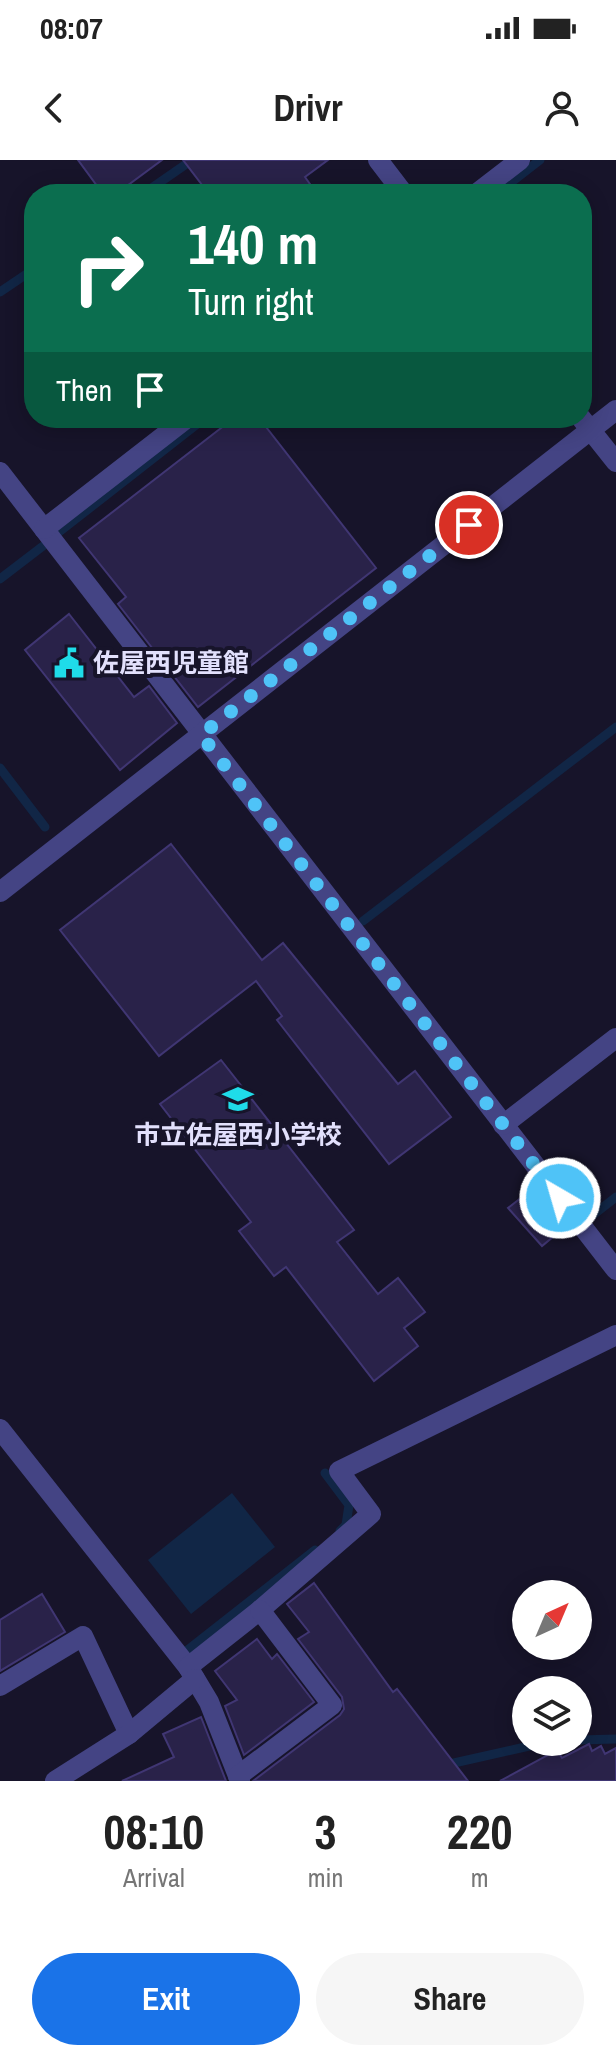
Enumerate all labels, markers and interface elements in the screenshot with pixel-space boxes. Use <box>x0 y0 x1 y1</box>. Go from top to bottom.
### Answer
text: 08:07 <box>40 8 103 48</box>
text: Drivr <box>274 84 342 132</box>
icon: back <box>32 86 76 130</box>
icon: person <box>540 86 584 130</box>
text: 140 m <box>188 206 318 281</box>
icon: right <box>56 216 160 320</box>
text: Turn right <box>188 278 313 326</box>
icon: arrive <box>128 368 172 412</box>
text: Then <box>56 370 112 410</box>
pin <box>435 491 503 559</box>
icon: arrive <box>447 503 491 547</box>
place label: 佐屋西児童館 <box>93 645 249 680</box>
public building icon: 佐屋西児童館 <box>52 646 86 680</box>
school or university icon: 市立佐屋西小学校 <box>221 1082 255 1116</box>
place label: 市立佐屋西小学校 <box>134 1117 342 1152</box>
position arrow <box>518 1156 602 1240</box>
north arrow <box>512 1580 592 1660</box>
map controls <box>512 1580 592 1756</box>
button: layers <box>512 1676 592 1756</box>
text: 08:10 <box>104 1799 204 1864</box>
text: 3 <box>315 1799 336 1864</box>
text: 220 <box>447 1799 512 1864</box>
text: Arrival <box>123 1860 185 1895</box>
text: min <box>308 1860 343 1895</box>
text: m <box>471 1860 489 1895</box>
button: Exit <box>32 1953 300 2045</box>
button: Share <box>316 1953 584 2045</box>

